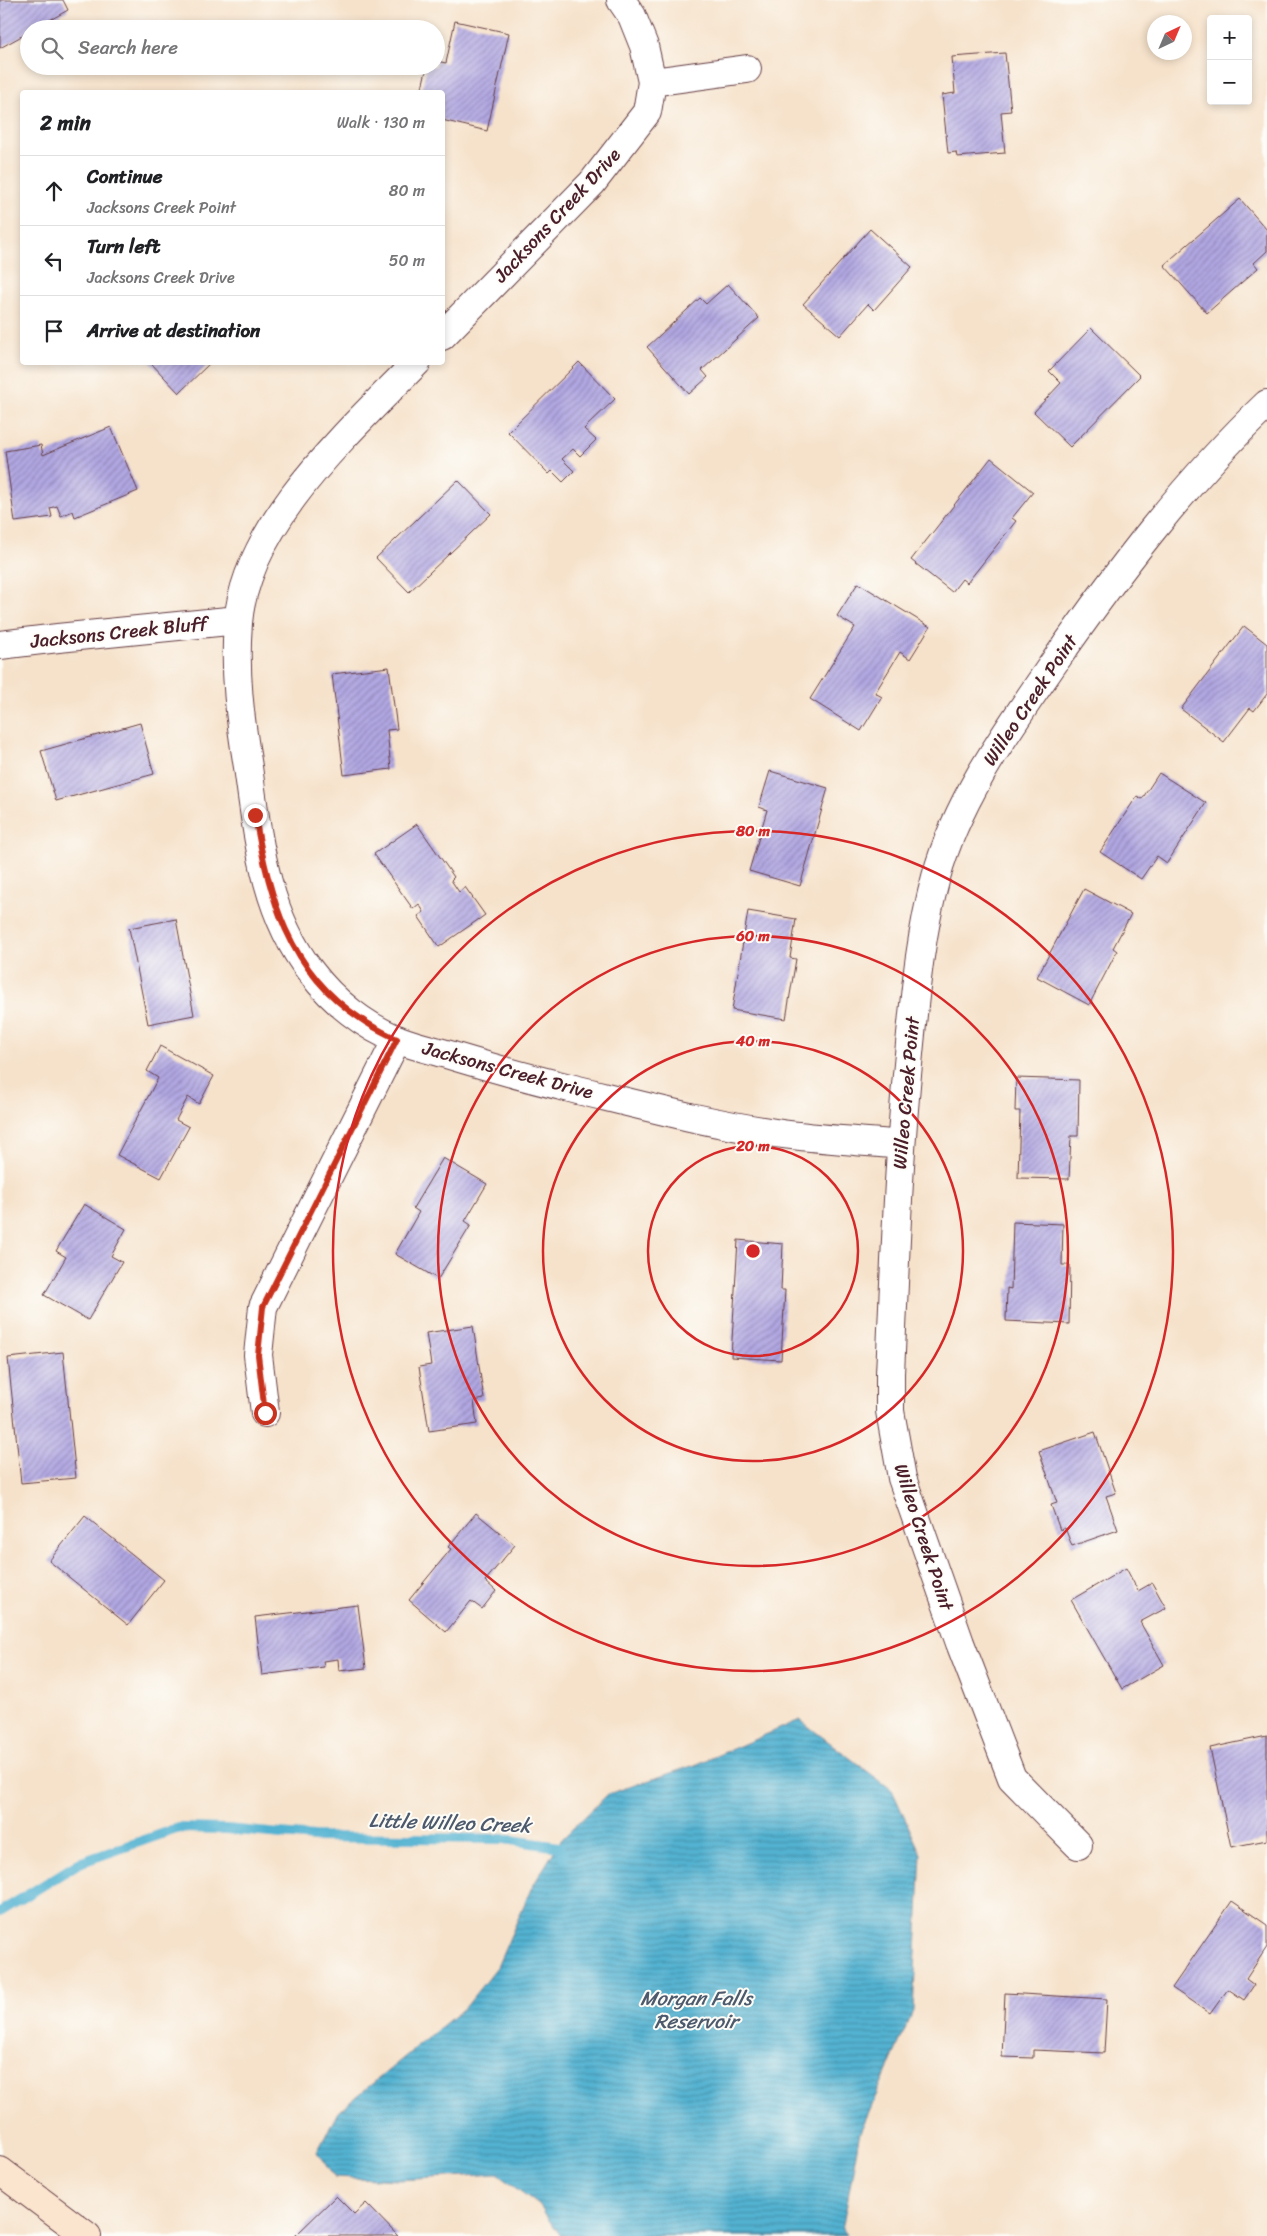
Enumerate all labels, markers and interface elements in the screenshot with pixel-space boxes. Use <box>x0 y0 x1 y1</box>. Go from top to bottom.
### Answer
north arrow <box>1147 15 1192 60</box>
map controls <box>1207 15 1252 105</box>
button: + <box>1207 15 1252 60</box>
search box <box>20 20 445 75</box>
text: Search here <box>78 31 178 64</box>
icon: search <box>38 34 66 62</box>
button: − <box>1207 60 1252 105</box>
text: 2 min <box>40 104 91 142</box>
text: Walk · 130 m <box>337 108 425 137</box>
street label: Jacksons Creek Drive <box>484 140 629 291</box>
text: Continue <box>87 160 163 193</box>
text: 80 m <box>389 176 425 205</box>
icon: ahead <box>40 177 68 205</box>
text: Jacksons Creek Point <box>87 193 236 222</box>
text: Turn left <box>87 230 160 263</box>
text: 50 m <box>389 246 425 275</box>
icon: left <box>40 247 68 275</box>
text: Jacksons Creek Drive <box>87 263 235 292</box>
text: Arrive at destination <box>87 314 260 347</box>
icon: arrive <box>40 317 68 345</box>
street label: Jacksons Creek Bluff <box>28 606 212 658</box>
street label: Willeo Creek Point <box>974 626 1087 773</box>
route end <box>244 804 267 827</box>
text: 80 m <box>735 818 770 844</box>
text: 60 m <box>735 923 770 949</box>
street label: Willeo Creek Point <box>883 1014 929 1171</box>
text: 40 m <box>735 1028 771 1054</box>
street label: Jacksons Creek Drive <box>418 1031 597 1109</box>
text: 20 m <box>735 1133 770 1159</box>
centre of rings <box>744 1242 762 1260</box>
route start <box>254 1402 277 1425</box>
street label: Willeo Creek Point <box>885 1459 964 1616</box>
water label: Little Willeo Creek <box>368 1803 534 1843</box>
water label: Morgan Falls Reservoir <box>640 1981 755 2039</box>

